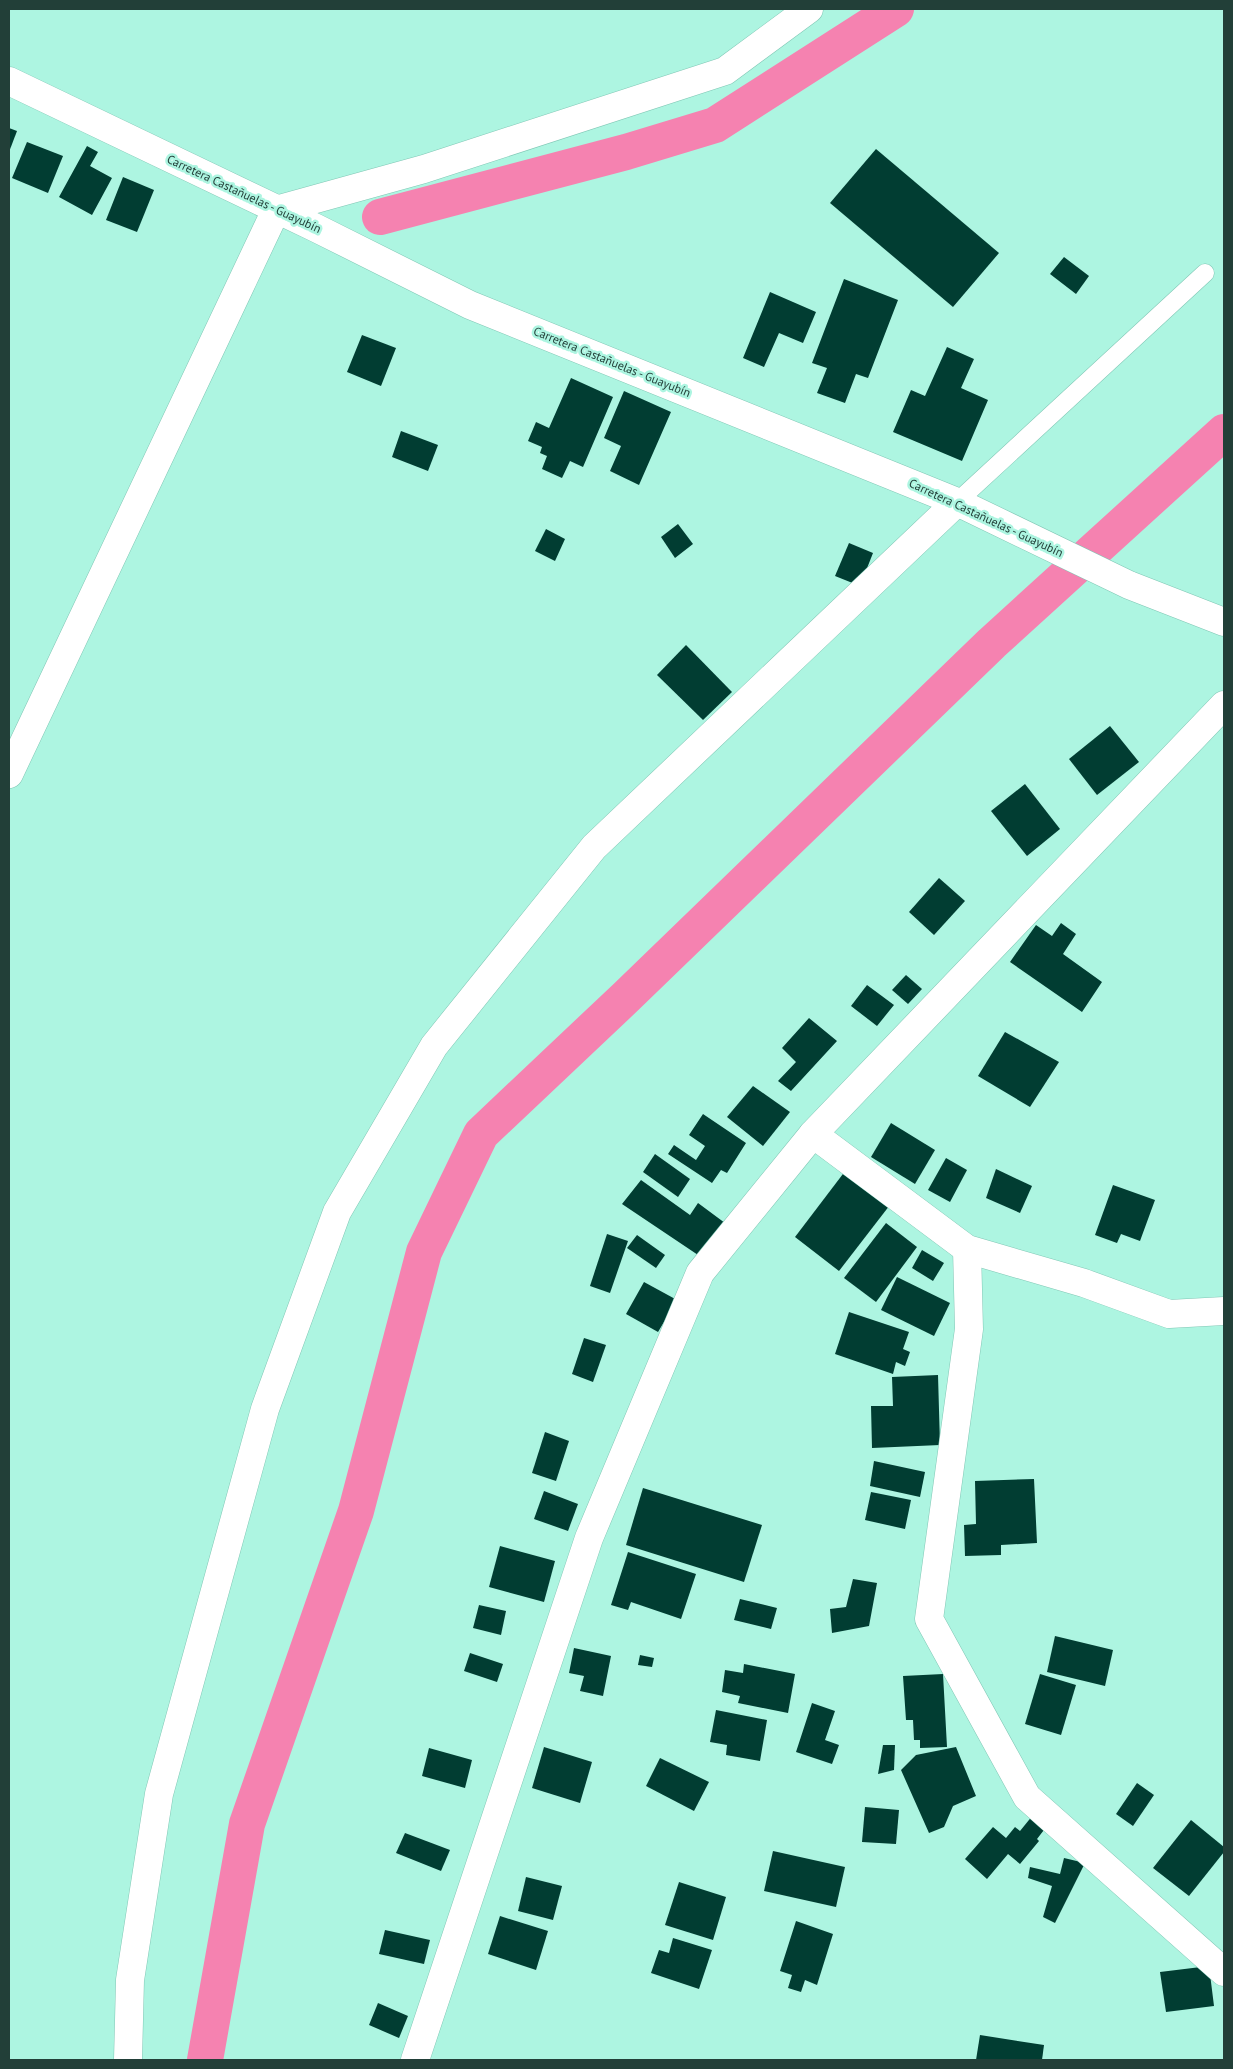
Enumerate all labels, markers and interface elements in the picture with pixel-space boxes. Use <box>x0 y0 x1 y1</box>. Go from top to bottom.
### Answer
street label: Carretera Castañuelas - Guayubín <box>165 151 324 236</box>
street label: Carretera Castañuelas - Guayubín <box>531 323 693 400</box>
street label: Carretera Castañuelas - Guayubín <box>907 475 1066 560</box>

